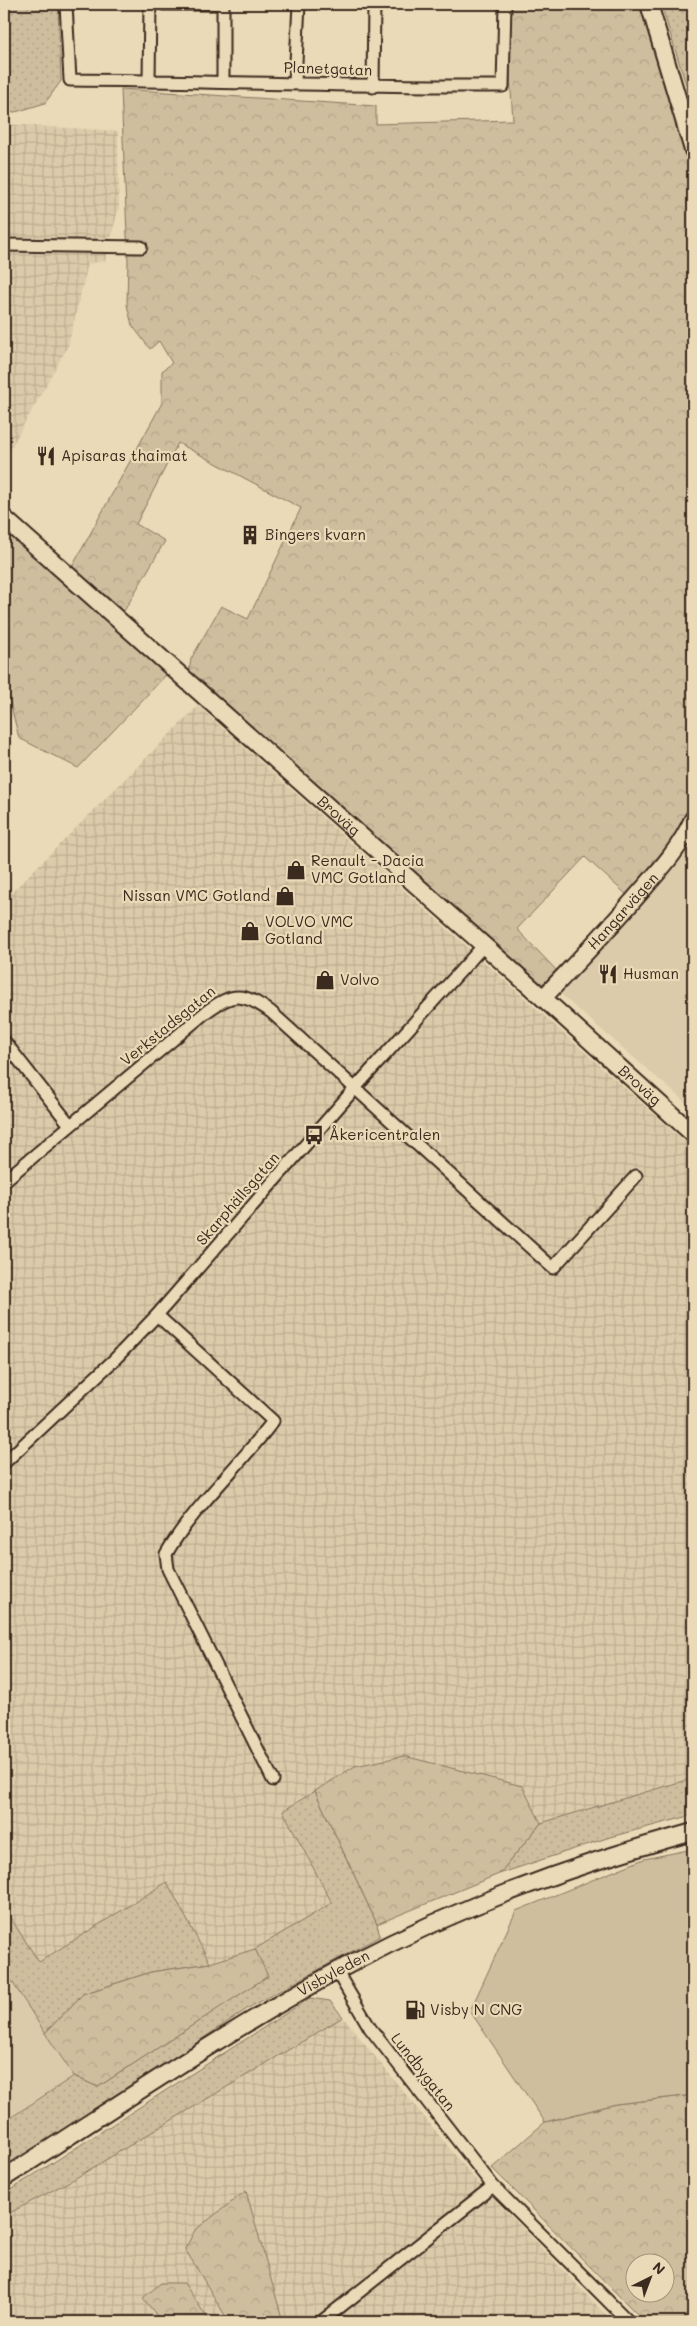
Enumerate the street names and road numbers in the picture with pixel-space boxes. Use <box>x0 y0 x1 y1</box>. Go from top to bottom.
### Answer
street label: Planetgatan <box>283 56 373 80</box>
street label: Broväg <box>313 791 365 840</box>
street label: Hangarvägen <box>583 868 662 954</box>
street label: Verkstadsgatan <box>116 981 219 1070</box>
street label: Broväg <box>614 1060 666 1110</box>
street label: Skarphällsgatan <box>191 1147 283 1249</box>
street label: Visbyleden <box>293 1945 372 2000</box>
street label: Lundbygatan <box>387 2028 460 2114</box>

